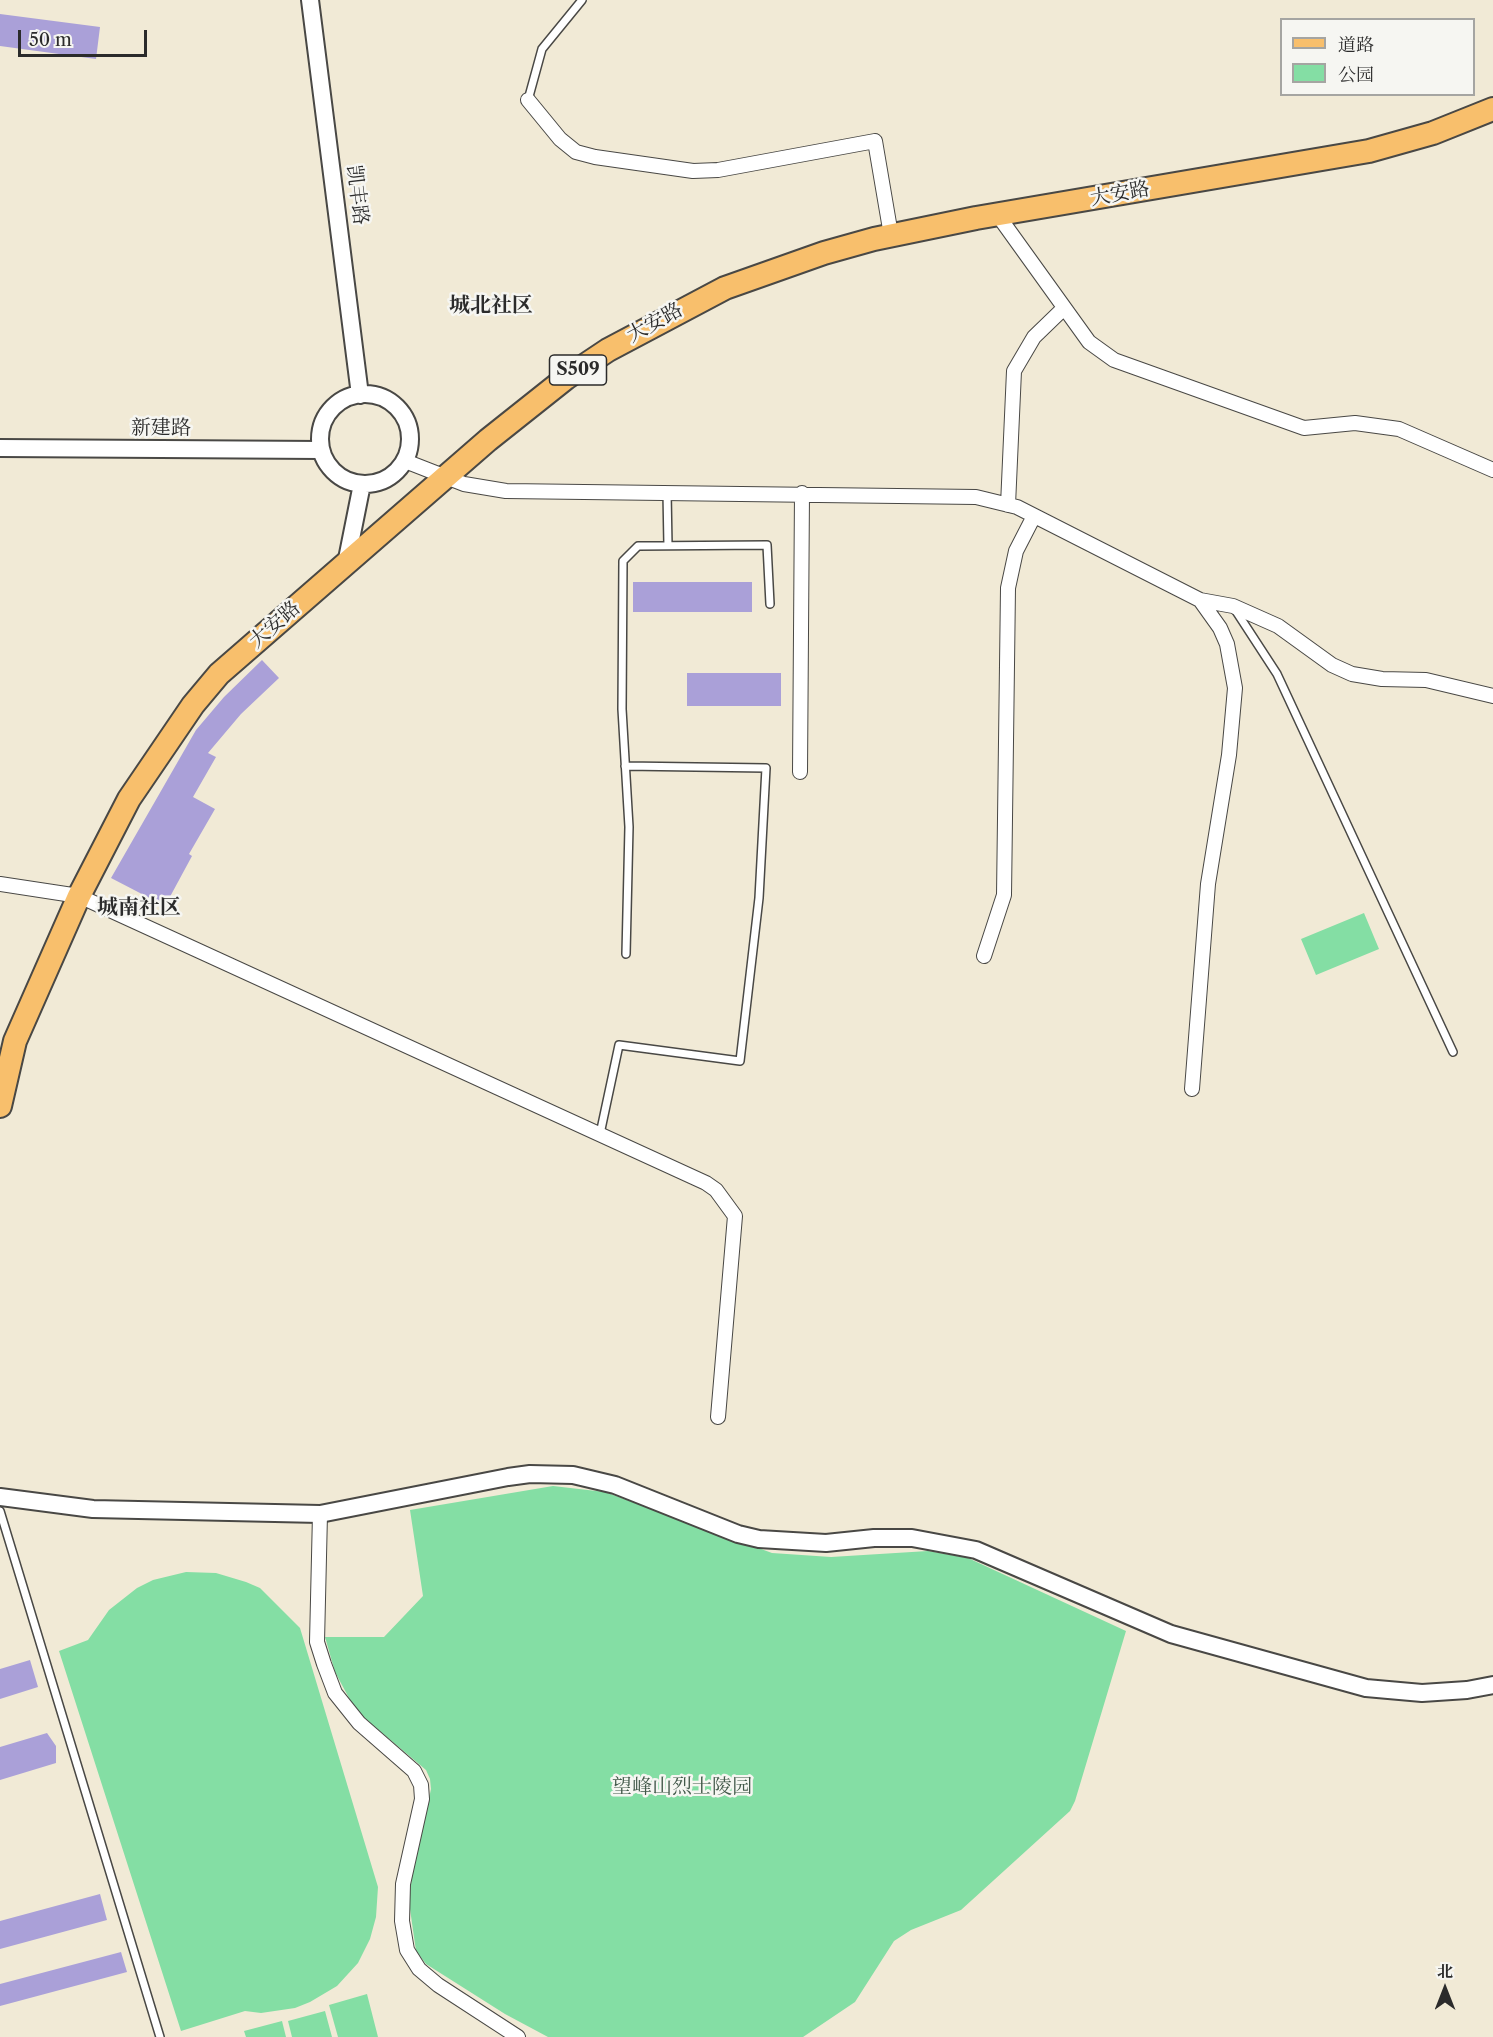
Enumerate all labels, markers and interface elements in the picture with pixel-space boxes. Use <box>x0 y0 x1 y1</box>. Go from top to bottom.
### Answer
scale bar <box>21 18 150 56</box>
legend <box>1280 18 1475 96</box>
text: 50 m <box>29 29 72 51</box>
text: 道路 <box>1338 34 1374 56</box>
text: 公园 <box>1338 64 1374 86</box>
street label: 凯丰路 <box>341 164 373 226</box>
street label: 大安路 <box>1088 177 1152 211</box>
district label: 城北社区 <box>449 293 533 319</box>
street label: 大安路 <box>623 298 687 348</box>
road number: S509 <box>550 355 606 385</box>
street label: 新建路 <box>131 416 191 440</box>
street label: 大安路 <box>244 596 306 654</box>
district label: 城南社区 <box>97 895 181 921</box>
park label: 望峰山烈士陵园 <box>612 1775 752 1799</box>
north arrow <box>1415 1959 1475 2019</box>
text: 北 <box>1437 1961 1453 1981</box>

